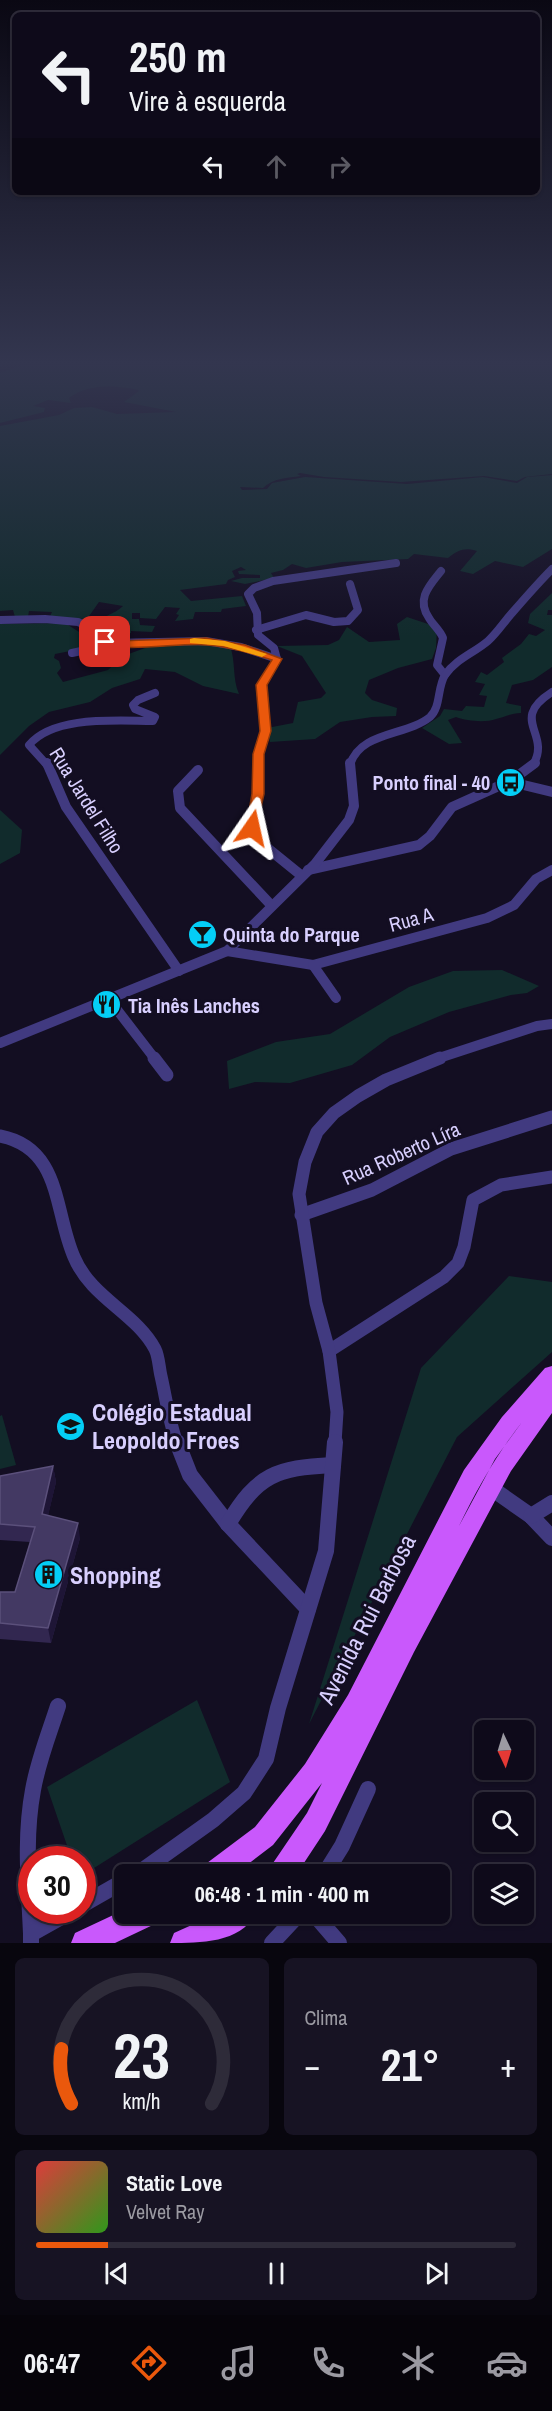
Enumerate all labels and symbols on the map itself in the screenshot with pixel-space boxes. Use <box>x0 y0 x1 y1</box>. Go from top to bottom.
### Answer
pin <box>79 616 130 667</box>
street label: Rua Jardel Filho <box>44 742 130 858</box>
bus stop icon: Ponto final - 40 <box>495 766 527 798</box>
place label: Ponto final - 40 <box>372 769 490 796</box>
position arrow <box>220 796 284 860</box>
street label: Rua A <box>386 900 436 938</box>
bar icon: Quinta do Parque <box>186 918 218 950</box>
place label: Quinta do Parque <box>223 921 360 948</box>
restaurant icon: Tia Inês Lanches <box>91 989 123 1021</box>
place label: Tia Inês Lanches <box>128 992 260 1019</box>
street label: Rua Roberto Líra <box>338 1115 464 1191</box>
place label: Colégio Estadual Leopoldo Froes <box>92 1396 252 1456</box>
school or university icon: Colégio Estadual Leopoldo Froes <box>55 1410 87 1442</box>
street label: Avenida Rui Barbosa <box>309 1528 423 1710</box>
building icon: Shopping <box>33 1559 65 1591</box>
place label: Shopping <box>70 1559 161 1591</box>
north arrow <box>474 1720 534 1780</box>
speed limit sign: 30 <box>18 1846 96 1924</box>

